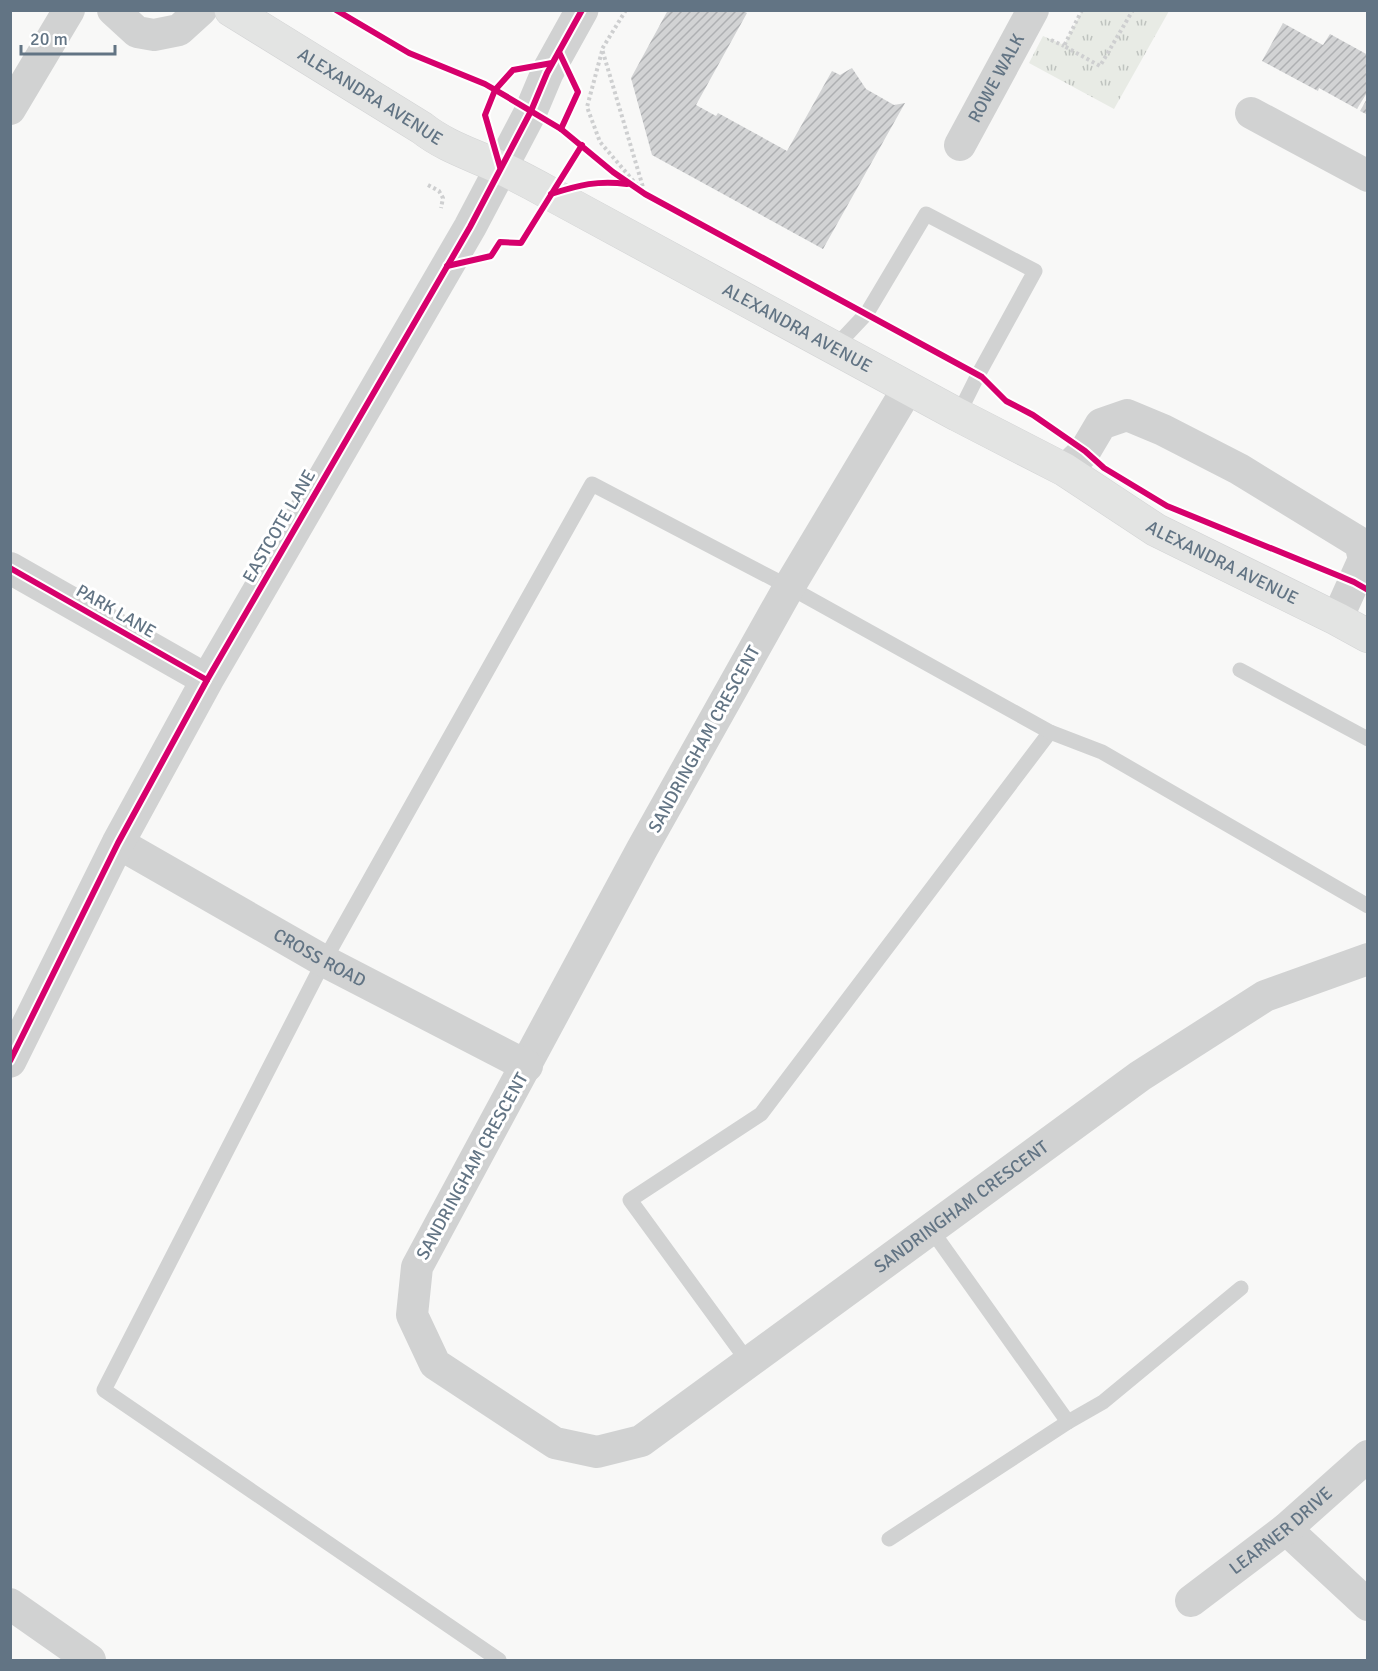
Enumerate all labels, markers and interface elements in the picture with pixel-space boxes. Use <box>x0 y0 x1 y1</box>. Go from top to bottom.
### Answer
scale bar <box>21 18 116 56</box>
text: 20 m <box>30 28 68 50</box>
street label: ROWE WALK <box>963 30 1029 126</box>
street label: ALEXANDRA AVENUE <box>294 43 447 150</box>
street label: ALEXANDRA AVENUE <box>719 278 876 377</box>
street label: EASTCOTE LANE <box>238 466 320 586</box>
street label: ALEXANDRA AVENUE <box>1142 516 1302 609</box>
street label: PARK LANE <box>72 579 160 643</box>
street label: SANDRINGHAM CRESCENT <box>643 642 765 836</box>
street label: CROSS ROAD <box>270 923 370 992</box>
street label: SANDRINGHAM CRESCENT <box>411 1069 533 1263</box>
street label: SANDRINGHAM CRESCENT <box>870 1136 1053 1278</box>
street label: LEARNER DRIVE <box>1225 1482 1337 1579</box>

